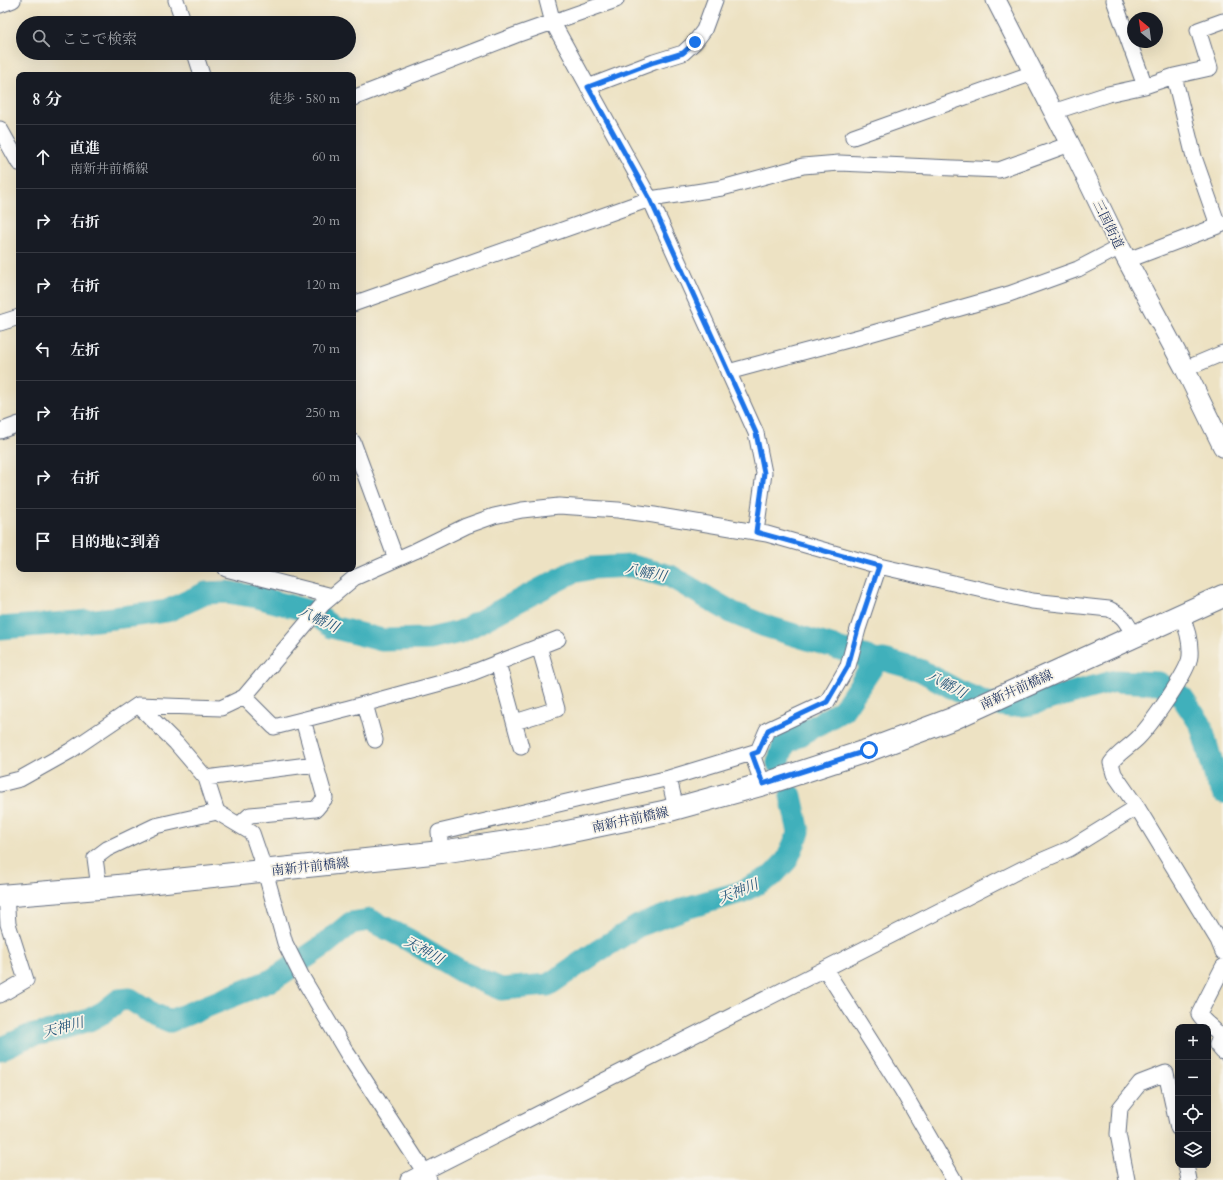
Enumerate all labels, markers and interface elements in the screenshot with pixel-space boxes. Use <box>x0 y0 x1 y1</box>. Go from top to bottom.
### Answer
north arrow <box>1127 12 1163 48</box>
search box <box>16 16 356 60</box>
icon: search <box>30 27 52 49</box>
text: ここで検索 <box>62 29 137 49</box>
route end <box>686 33 704 51</box>
text: 8 分 <box>32 88 62 111</box>
text: 徒歩 · 580 m <box>269 90 340 108</box>
text: 直進 <box>70 138 100 158</box>
icon: ahead <box>32 146 54 168</box>
text: 60 m <box>312 148 340 166</box>
text: 南新井前橋線 <box>70 160 148 178</box>
street label: 三国街道 <box>1089 197 1128 252</box>
icon: right <box>32 210 54 232</box>
text: 右折 <box>70 212 100 232</box>
text: 20 m <box>312 212 340 230</box>
icon: right <box>32 274 54 296</box>
text: 右折 <box>70 276 100 296</box>
text: 120 m <box>306 276 340 294</box>
icon: left <box>32 338 54 360</box>
text: 左折 <box>70 340 100 360</box>
text: 70 m <box>312 340 340 358</box>
icon: right <box>32 402 54 424</box>
text: 右折 <box>70 404 100 424</box>
text: 250 m <box>306 404 340 422</box>
icon: right <box>32 466 54 488</box>
text: 右折 <box>70 468 100 488</box>
text: 60 m <box>312 468 340 486</box>
icon: arrive <box>32 530 54 552</box>
text: 目的地に到着 <box>70 532 160 552</box>
water label: 八幡川 <box>623 559 670 587</box>
water label: 八幡川 <box>296 602 344 638</box>
water label: 八幡川 <box>924 666 972 704</box>
street label: 南新井前橋線 <box>977 666 1056 714</box>
route start <box>860 741 878 759</box>
street label: 南新井前橋線 <box>590 803 670 837</box>
street label: 南新井前橋線 <box>270 854 350 880</box>
water label: 天神川 <box>715 874 763 908</box>
water label: 天神川 <box>401 932 448 970</box>
water label: 天神川 <box>40 1012 88 1042</box>
map controls <box>1175 1024 1211 1168</box>
button: + <box>1175 1024 1211 1060</box>
button: − <box>1175 1060 1211 1096</box>
button: locate <box>1175 1096 1211 1132</box>
button: layers <box>1175 1132 1211 1168</box>

